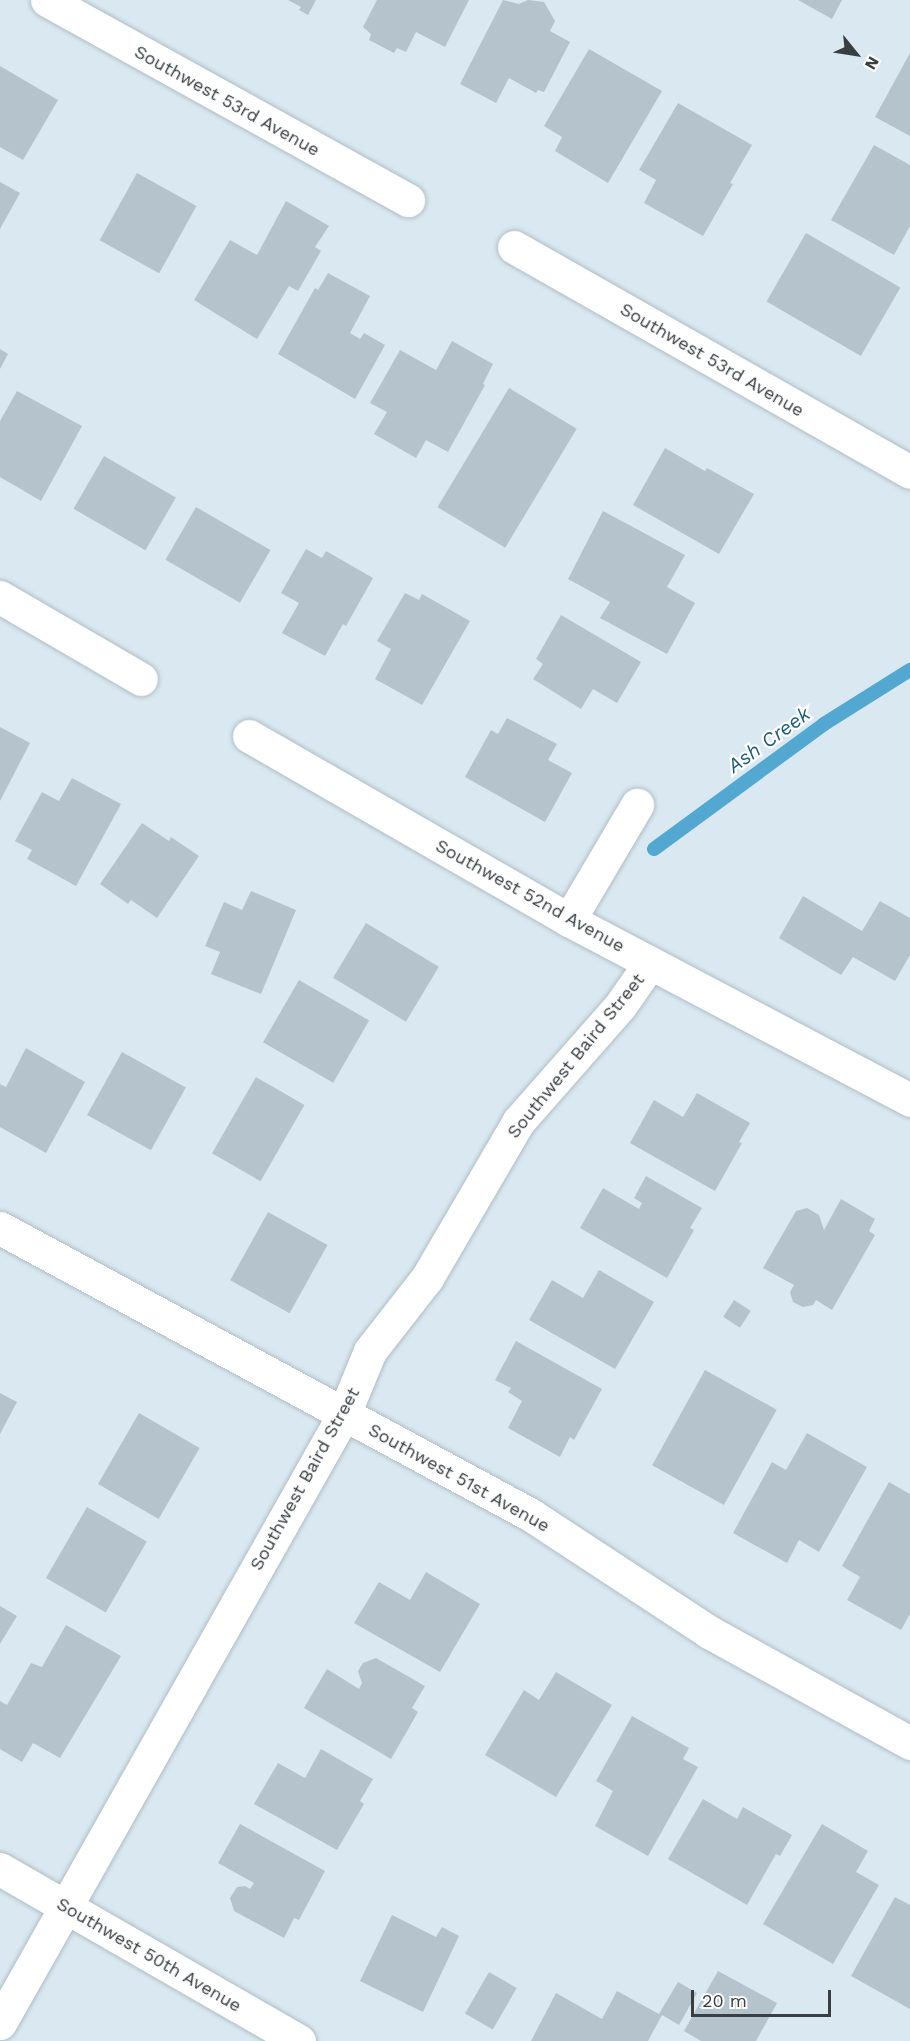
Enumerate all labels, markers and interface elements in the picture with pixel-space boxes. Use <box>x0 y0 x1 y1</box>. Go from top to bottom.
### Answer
north arrow <box>826 24 886 84</box>
street label: Southwest 53rd Avenue <box>130 41 324 161</box>
text: N <box>861 53 883 73</box>
street label: Southwest 53rd Avenue <box>616 298 808 422</box>
water label: Ash Creek <box>723 702 815 778</box>
street label: Southwest 52nd Avenue <box>431 835 629 957</box>
street label: Southwest Baird Street <box>503 969 649 1143</box>
street label: Southwest Baird Street <box>246 1384 364 1574</box>
street label: Southwest 51st Avenue <box>364 1419 554 1537</box>
street label: Southwest 50th Avenue <box>52 1893 246 2017</box>
scale bar <box>694 1978 834 2016</box>
text: 20 m <box>702 1990 747 2011</box>

